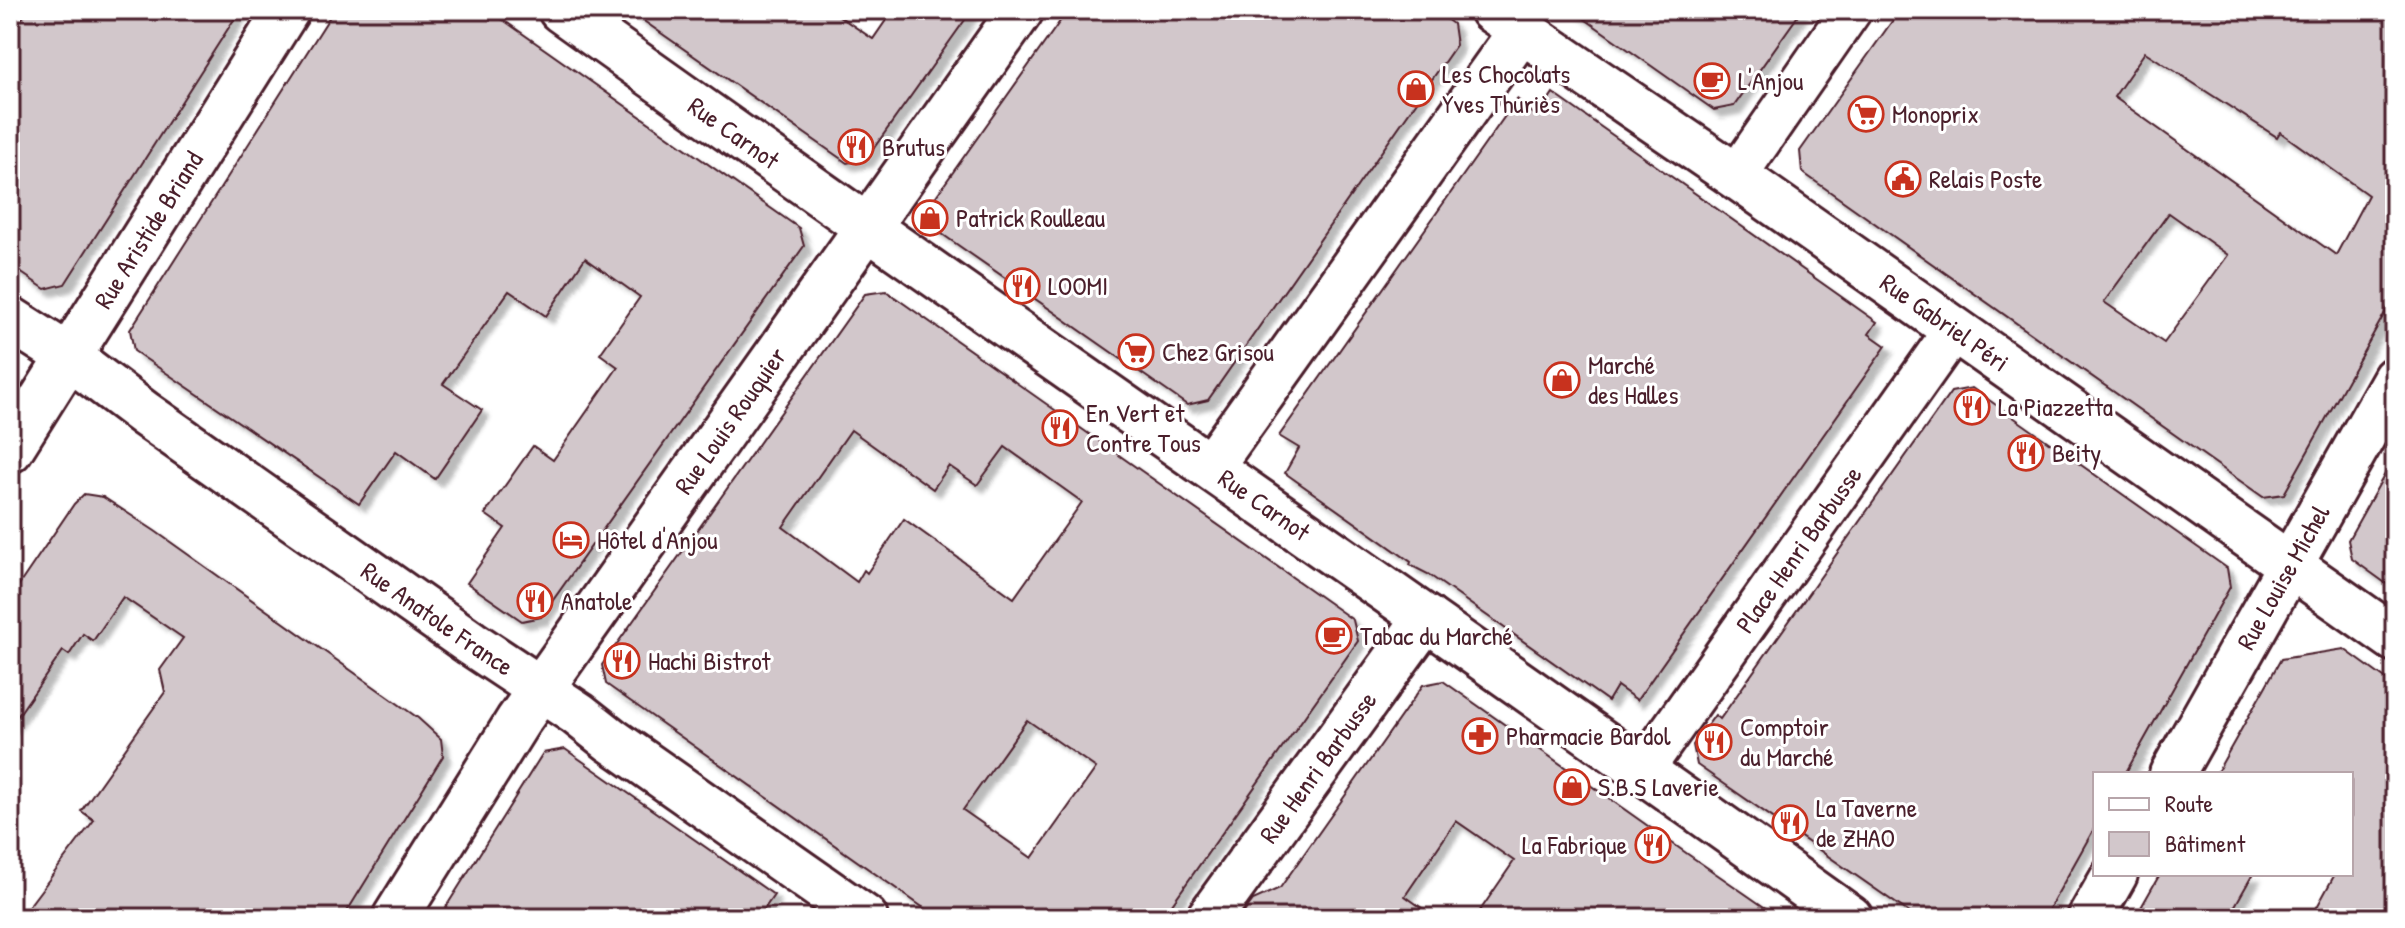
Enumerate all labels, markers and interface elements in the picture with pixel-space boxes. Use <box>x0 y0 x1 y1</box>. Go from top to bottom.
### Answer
place label: Les Chocolats Yves Thuriès <box>1442 56 1570 121</box>
cafe icon: L'Anjou <box>1693 62 1731 100</box>
place label: L'Anjou <box>1738 63 1803 98</box>
shop icon: Les Chocolats Yves Thuriès <box>1397 70 1435 108</box>
street label: Rue Carnot <box>681 88 787 178</box>
supermarket icon: Monoprix <box>1847 95 1885 133</box>
place label: Monoprix <box>1892 96 1979 131</box>
restaurant icon: Brutus <box>837 128 875 166</box>
place label: Brutus <box>882 129 945 164</box>
street label: Rue Aristide Briand <box>85 144 211 315</box>
public building icon: Relais Poste <box>1884 160 1922 198</box>
place label: Relais Poste <box>1929 161 2042 196</box>
shop icon: Patrick Roulleau <box>911 199 949 237</box>
place label: Patrick Roulleau <box>956 200 1105 235</box>
street label: Rue Gabriel Péri <box>1874 265 2016 379</box>
restaurant icon: LOOMI <box>1003 267 1041 305</box>
place label: LOOMI <box>1048 268 1108 303</box>
supermarket icon: Chez Grisou <box>1117 333 1155 371</box>
place label: Chez Grisou <box>1162 334 1274 369</box>
street label: Rue Louis Rouquier <box>666 340 794 501</box>
place label: Marché des Halles <box>1588 347 1678 412</box>
shop icon: Marché des Halles <box>1543 361 1581 399</box>
restaurant icon: La Piazzetta <box>1953 388 1991 426</box>
place label: La Piazzetta <box>1998 389 2113 424</box>
place label: En Vert et Contre Tous <box>1086 395 1201 460</box>
restaurant icon: En Vert et Contre Tous <box>1041 409 1079 447</box>
restaurant icon: Beity <box>2007 434 2045 472</box>
place label: Beity <box>2052 435 2101 470</box>
street label: Place Henri Barbusse <box>1727 459 1870 640</box>
street label: Rue Carnot <box>1212 460 1318 549</box>
street label: Rue Louise Michel <box>2228 498 2338 656</box>
hotel icon: Hôtel d'Anjou <box>552 521 590 559</box>
place label: Hôtel d'Anjou <box>597 522 718 557</box>
street label: Rue Anatole France <box>354 553 521 683</box>
restaurant icon: Anatole <box>516 582 554 620</box>
place label: Anatole <box>561 583 632 618</box>
cafe icon: Tabac du Marché <box>1315 617 1353 655</box>
place label: Tabac du Marché <box>1360 618 1513 653</box>
restaurant icon: Hachi Bistrot <box>603 642 641 680</box>
place label: Hachi Bistrot <box>648 643 772 678</box>
street label: Rue Henri Barbusse <box>1251 684 1384 850</box>
place label: Comptoir du Marché <box>1740 709 1834 774</box>
pharmacy icon: Pharmacie Bardol <box>1461 717 1499 755</box>
place label: Pharmacie Bardol <box>1506 718 1671 753</box>
restaurant icon: Comptoir du Marché <box>1695 723 1733 761</box>
shop icon: S.B.S Laverie <box>1553 768 1591 806</box>
place label: S.B.S Laverie <box>1598 769 1719 804</box>
legend <box>2093 772 2353 876</box>
text: Route <box>2165 787 2213 819</box>
place label: La Taverne de ZHAO <box>1816 790 1917 855</box>
restaurant icon: La Taverne de ZHAO <box>1771 804 1809 842</box>
restaurant icon: La Fabrique <box>1634 826 1672 864</box>
place label: La Fabrique <box>1522 827 1627 862</box>
text: Bâtiment <box>2165 827 2246 859</box>

